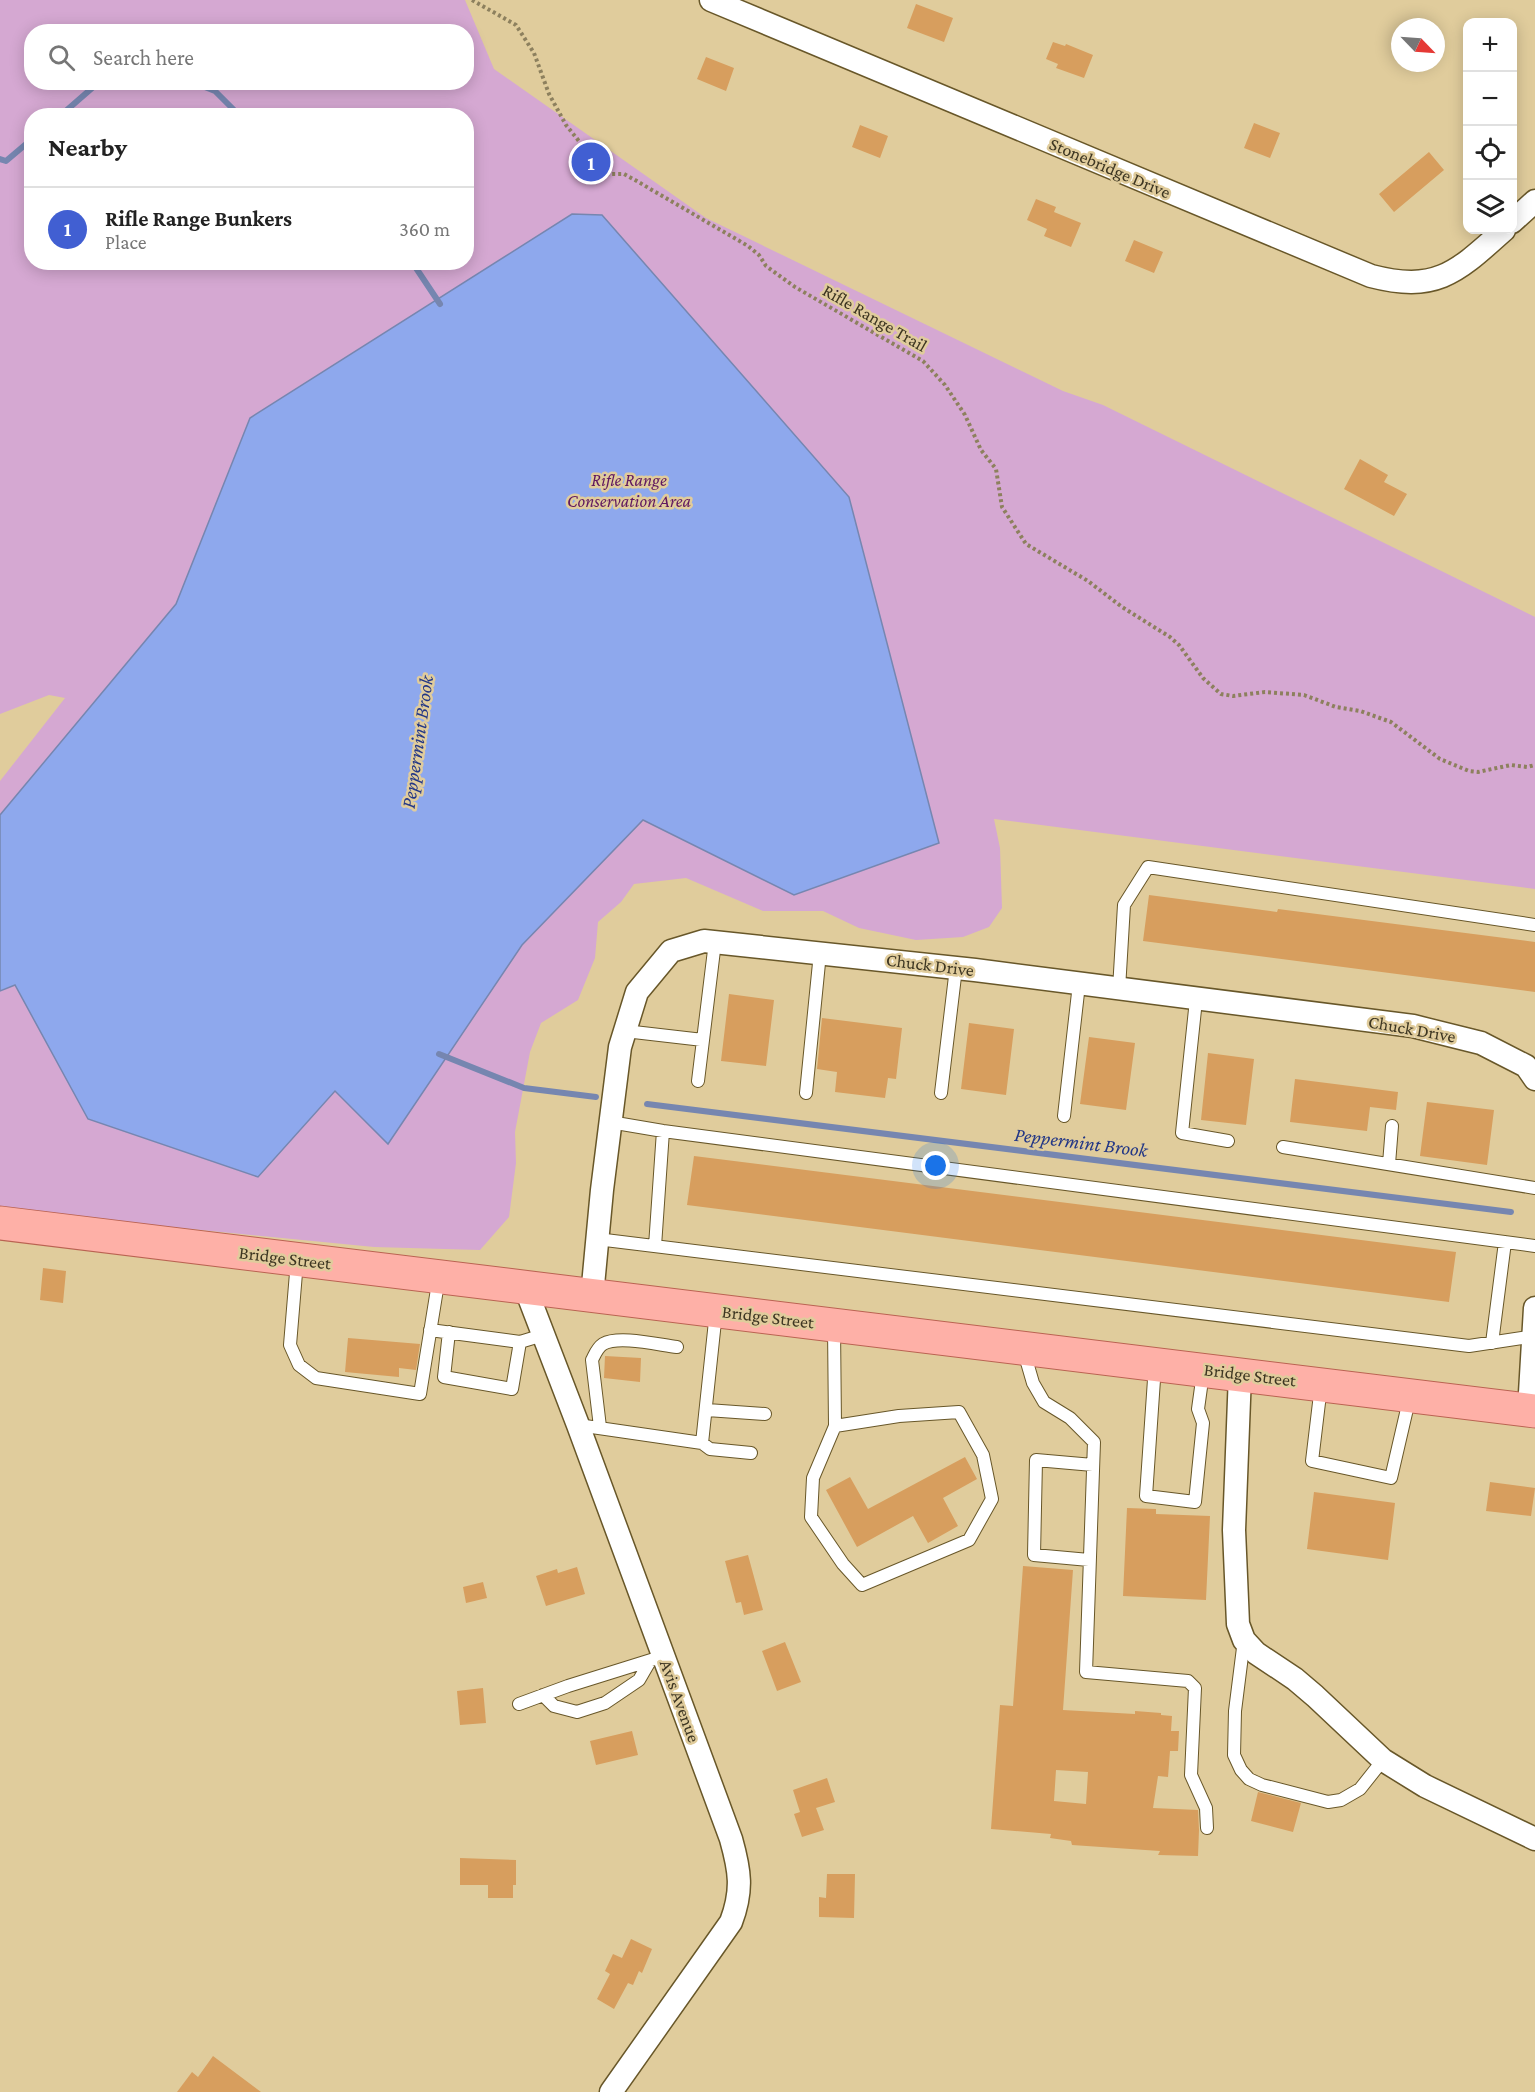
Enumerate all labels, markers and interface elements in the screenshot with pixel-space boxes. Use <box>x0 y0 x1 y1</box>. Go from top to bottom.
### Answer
north arrow <box>1391 18 1445 72</box>
map controls <box>1463 18 1517 234</box>
button: + <box>1463 18 1517 72</box>
search box <box>24 24 474 90</box>
icon: search <box>45 41 78 74</box>
text: Search here <box>93 45 194 70</box>
button: − <box>1463 72 1517 126</box>
button: locate <box>1463 126 1517 180</box>
text: Nearby <box>48 133 127 162</box>
street label: Stonebridge Drive <box>1046 133 1174 203</box>
pin: 1 <box>572 140 610 184</box>
button: layers <box>1463 180 1517 234</box>
text: Rifle Range Bunkers <box>105 206 292 231</box>
text: 1 <box>64 218 71 240</box>
text: 360 m <box>399 218 450 240</box>
text: Place <box>105 231 147 253</box>
street label: Rifle Range Trail <box>819 280 931 356</box>
park label: Rifle Range Conservation Area <box>567 470 692 511</box>
water label: Peppermint Brook <box>397 673 438 810</box>
street label: Chuck Drive <box>885 950 975 980</box>
street label: Chuck Drive <box>1367 1011 1457 1047</box>
water label: Peppermint Brook <box>1013 1123 1150 1162</box>
your location <box>921 1151 950 1180</box>
street label: Bridge Street <box>238 1242 333 1274</box>
street label: Bridge Street <box>721 1301 816 1333</box>
street label: Bridge Street <box>1203 1359 1298 1391</box>
street label: Avis Avenue <box>656 1657 704 1745</box>

